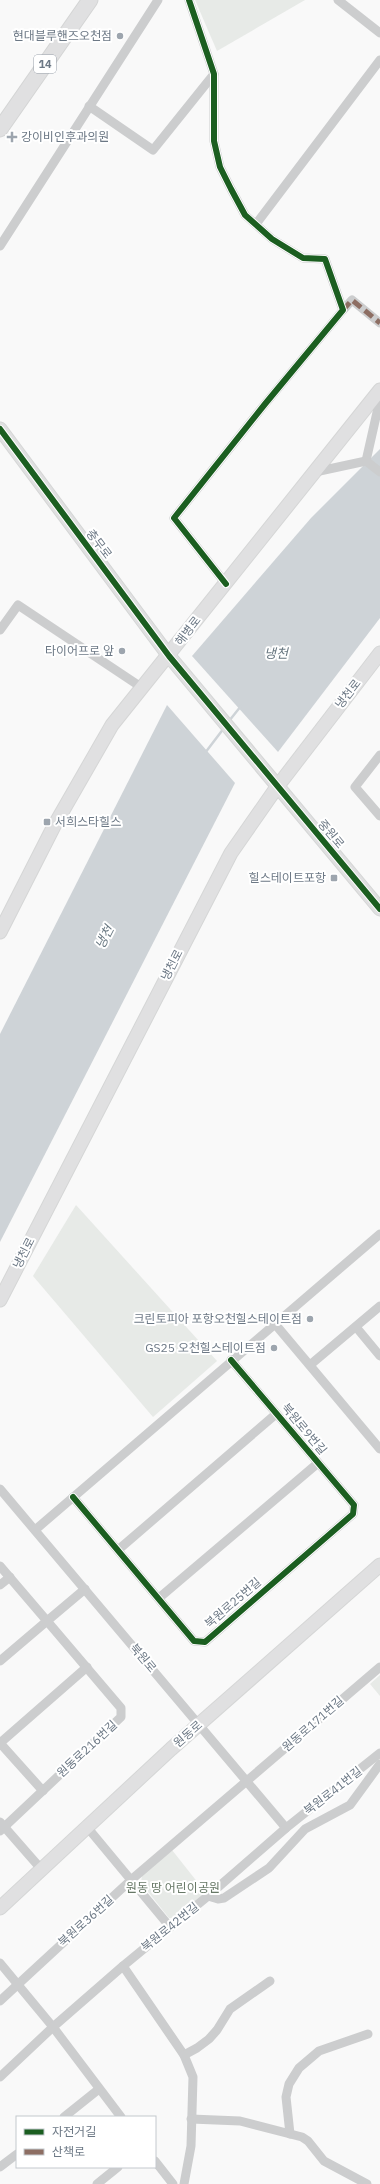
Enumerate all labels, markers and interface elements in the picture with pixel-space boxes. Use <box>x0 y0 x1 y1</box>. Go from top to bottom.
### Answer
place label: 현대블루핸즈오천점 <box>13 28 112 43</box>
marker: 현대블루핸즈오천점 <box>115 31 125 41</box>
road number: 14 <box>34 55 56 73</box>
place label: 강이비인후과의원 <box>21 129 109 144</box>
marker: 강이비인후과의원 <box>6 131 18 143</box>
street label: 충무로 <box>83 526 115 561</box>
street label: 해병로 <box>171 613 204 648</box>
place label: 타이어프로 앞 <box>45 643 114 658</box>
water label: 냉천 <box>264 645 289 662</box>
marker: 타이어프로 앞 <box>117 646 127 656</box>
street label: 냉천로 <box>331 676 364 711</box>
place label: 서희스타힐스 <box>55 814 121 829</box>
street label: 중원로 <box>315 816 348 851</box>
marker: 서희스타힐스 <box>42 817 52 827</box>
place label: 힐스테이트포항 <box>249 870 326 885</box>
marker: 힐스테이트포항 <box>329 873 339 883</box>
water label: 냉천 <box>91 922 118 952</box>
street label: 냉천로 <box>157 947 186 983</box>
street label: 냉천로 <box>9 1235 38 1271</box>
place label: 크린토피아 포항오천힐스테이트점 <box>134 1311 302 1326</box>
marker: 크린토피아 포항오천힐스테이트점 <box>305 1314 315 1324</box>
place label: GS25 오천힐스테이트점 <box>145 1340 266 1355</box>
marker: GS25 오천힐스테이트점 <box>269 1343 279 1353</box>
street label: 북원로9번길 <box>279 1400 330 1457</box>
street label: 북원로25번길 <box>201 1574 264 1631</box>
street label: 북원로 <box>127 1640 160 1675</box>
street label: 원동로171번길 <box>279 1693 347 1754</box>
street label: 원동로216번길 <box>53 1717 120 1780</box>
street label: 원동로 <box>170 1717 205 1750</box>
street label: 북원로41번길 <box>301 1763 365 1818</box>
park label: 원동 땅 어린이공원 <box>126 1880 220 1895</box>
street label: 북원로36번길 <box>55 1892 117 1949</box>
street label: 북원로42번길 <box>138 1899 201 1954</box>
legend <box>16 2116 156 2168</box>
text: 자전거길 <box>52 2124 96 2139</box>
text: 산책로 <box>52 2144 85 2159</box>

